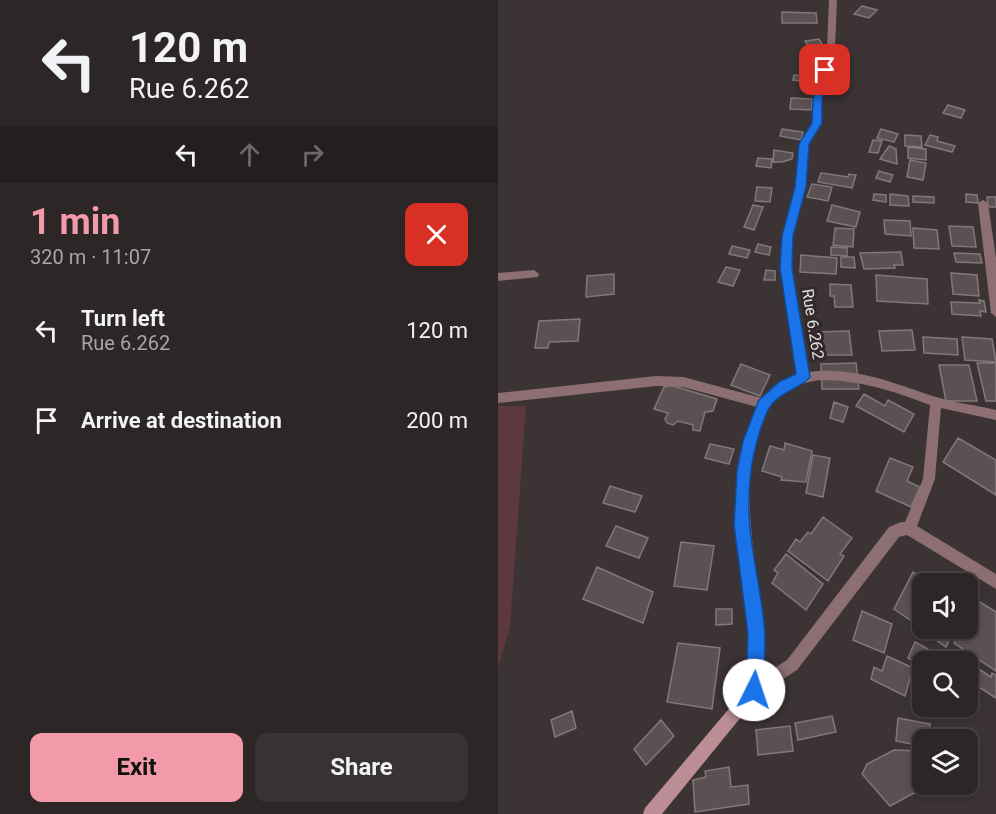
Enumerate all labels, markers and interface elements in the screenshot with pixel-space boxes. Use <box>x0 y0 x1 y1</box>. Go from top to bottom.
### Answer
text: 120 m <box>129 23 248 72</box>
icon: left <box>30 24 108 102</box>
pin <box>799 44 850 95</box>
icon: arrive <box>808 53 841 86</box>
text: Rue 6.262 <box>129 73 249 105</box>
icon: left <box>170 138 203 171</box>
icon: ahead <box>233 138 266 171</box>
icon: right <box>296 138 329 171</box>
text: 1 min <box>30 201 121 243</box>
button: close <box>405 203 468 266</box>
text: 320 m · 11:07 <box>30 245 151 269</box>
street label: Rue 6.262 <box>798 287 828 361</box>
text: Turn left <box>81 306 165 331</box>
icon: left <box>30 314 63 347</box>
text: 120 m <box>406 318 468 343</box>
text: Rue 6.262 <box>81 331 170 355</box>
icon: arrive <box>30 404 63 437</box>
text: Arrive at destination <box>81 408 282 433</box>
text: 200 m <box>406 408 468 433</box>
map controls <box>912 573 978 795</box>
button: sound <box>912 573 978 639</box>
button: search <box>912 651 978 717</box>
position arrow <box>722 658 786 722</box>
button: layers <box>912 729 978 795</box>
button: Exit <box>30 733 243 802</box>
button: Share <box>255 733 468 802</box>

